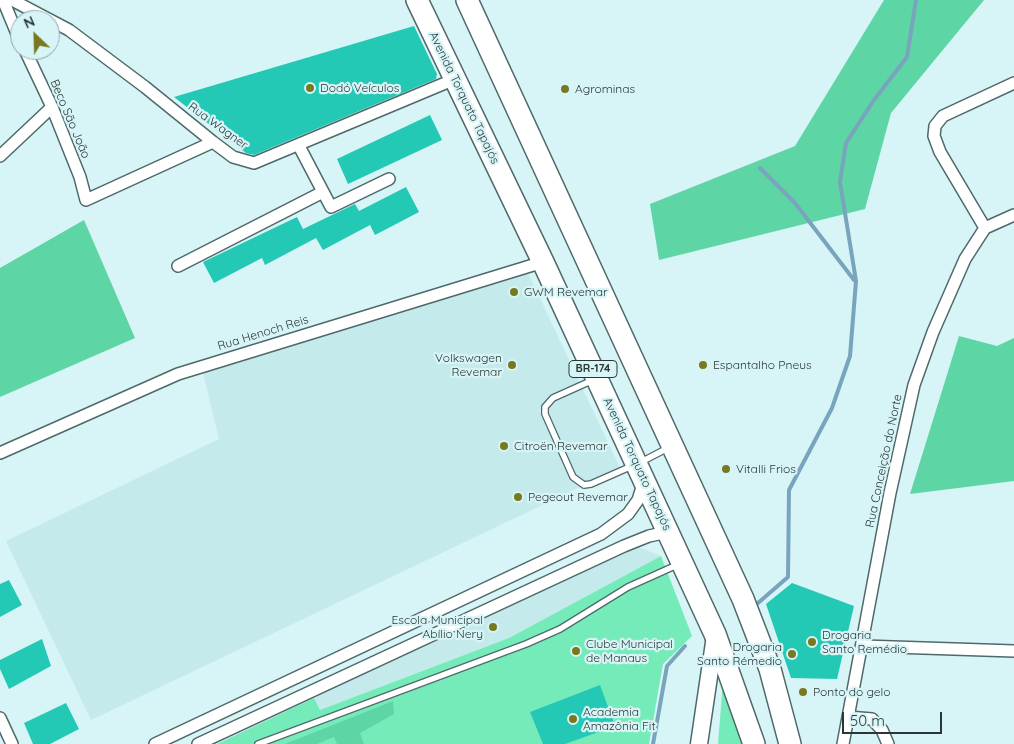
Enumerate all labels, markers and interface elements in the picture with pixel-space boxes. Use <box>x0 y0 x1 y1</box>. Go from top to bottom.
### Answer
north arrow <box>10 10 60 60</box>
text: N <box>21 12 38 33</box>
street label: Avenida Torquato Tapajós <box>426 30 502 166</box>
street label: Beco São João <box>47 77 93 161</box>
place label: Dodó Veículos <box>320 81 399 95</box>
marker: Dodó Veículos <box>304 82 316 94</box>
place label: Agrominas <box>575 82 635 96</box>
marker: Agrominas <box>559 83 571 95</box>
street label: Rua Wagner <box>186 100 250 152</box>
place label: GWM Revemar <box>524 285 608 299</box>
marker: GWM Revemar <box>508 286 520 298</box>
street label: Rua Henoch Reis <box>216 312 310 354</box>
place label: Volkswagen Revemar <box>435 351 502 379</box>
place label: Espantalho Pneus <box>713 358 812 372</box>
marker: Volkswagen Revemar <box>506 359 518 371</box>
marker: Espantalho Pneus <box>697 359 709 371</box>
road number: BR-174 <box>569 360 617 378</box>
street label: Rua Conceição do Norte <box>863 393 905 529</box>
street label: Avenida Torquato Tapajós <box>600 395 674 533</box>
place label: Citroën Revemar <box>514 439 608 453</box>
marker: Citroën Revemar <box>498 440 510 452</box>
place label: Vitalli Frios <box>736 462 796 476</box>
marker: Vitalli Frios <box>720 463 732 475</box>
place label: Pegeout Revemar <box>528 490 628 504</box>
marker: Pegeout Revemar <box>512 491 524 503</box>
place label: Escola Municipal Abílio Nery <box>391 613 483 641</box>
marker: Escola Municipal Abílio Nery <box>487 621 499 633</box>
place label: Drogaria Santo Remédio <box>822 628 907 656</box>
marker: Drogaria Santo Remédio <box>806 636 818 648</box>
place label: Clube Municipal de Manaus <box>586 637 673 665</box>
place label: Drogaria Santo Rémedio <box>697 640 782 668</box>
marker: Clube Municipal de Manaus <box>570 645 582 657</box>
marker: Drogaria Santo Rémedio <box>786 648 798 660</box>
place label: Ponto do gelo <box>813 685 890 699</box>
marker: Ponto do gelo <box>797 686 809 698</box>
scale bar <box>844 702 944 734</box>
place label: Academia Amazônia Fit <box>583 705 655 733</box>
text: 50 m <box>850 711 885 730</box>
marker: Academia Amazônia Fit <box>567 713 579 725</box>

